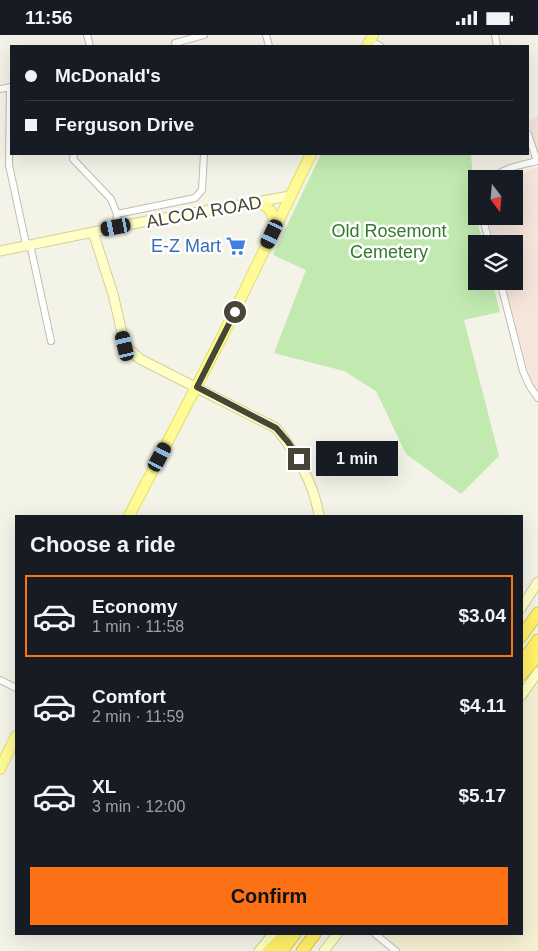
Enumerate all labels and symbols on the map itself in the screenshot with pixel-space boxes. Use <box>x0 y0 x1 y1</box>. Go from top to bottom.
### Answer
north arrow <box>468 170 522 225</box>
street label: ALCOA ROAD <box>145 192 263 232</box>
car <box>99 217 132 237</box>
car <box>258 217 285 251</box>
park label: Old Rosemont Cemetery <box>331 221 447 262</box>
supermarket icon: E-Z Mart <box>225 235 247 257</box>
place label: E-Z Mart <box>151 236 221 256</box>
route start <box>224 301 246 323</box>
car <box>114 330 135 362</box>
car <box>146 440 173 474</box>
callout: 1 min <box>316 441 399 477</box>
route end <box>288 448 310 470</box>

